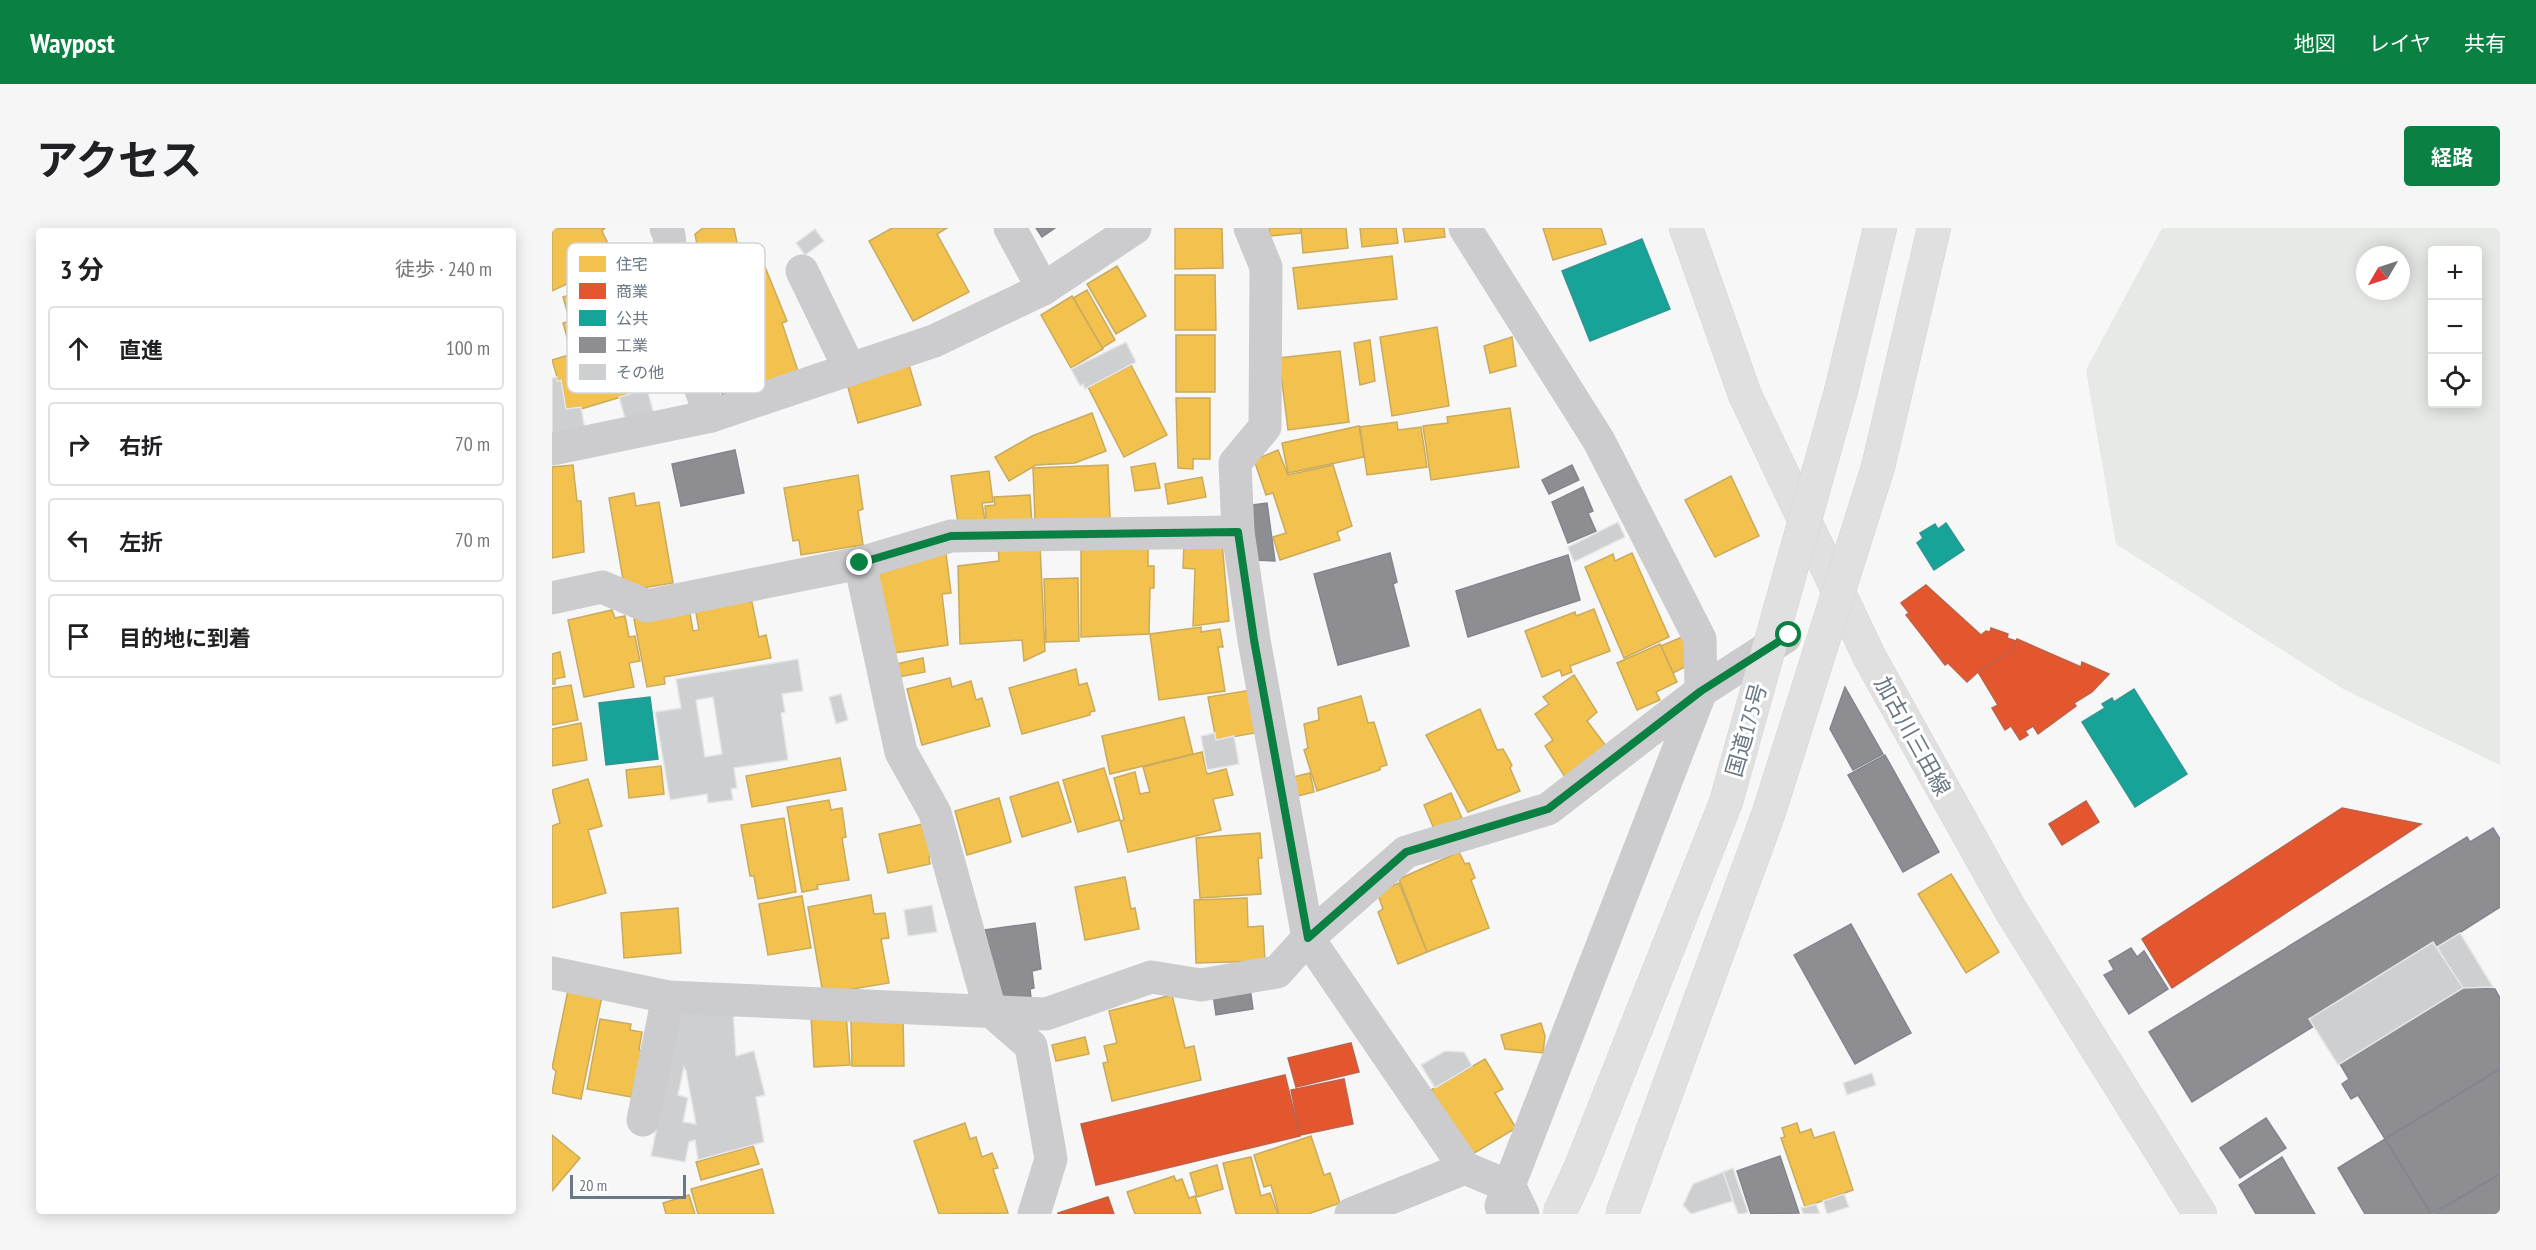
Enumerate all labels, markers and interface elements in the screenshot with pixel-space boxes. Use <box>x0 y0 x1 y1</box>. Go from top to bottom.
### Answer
text: Waypost <box>30 24 115 61</box>
text: 地図 <box>2294 30 2336 57</box>
text: レイヤ <box>2369 30 2431 57</box>
text: 共有 <box>2464 30 2506 57</box>
button: 経路 <box>2404 126 2500 186</box>
text: アクセス <box>36 132 202 187</box>
legend <box>567 243 765 393</box>
north arrow <box>2356 246 2410 300</box>
map controls <box>2428 246 2482 408</box>
button: + <box>2428 246 2482 300</box>
text: 3 分 <box>60 253 104 286</box>
text: 住宅 <box>616 254 648 274</box>
text: 徒歩 · 240 m <box>395 256 492 282</box>
text: 商業 <box>616 281 648 301</box>
button: − <box>2428 300 2482 354</box>
text: 公共 <box>616 308 648 328</box>
icon: ahead <box>62 332 95 365</box>
text: 100 m <box>446 335 490 361</box>
text: 工業 <box>616 335 648 355</box>
text: 直進 <box>119 336 163 364</box>
button: locate <box>2428 354 2482 408</box>
text: その他 <box>616 362 664 382</box>
icon: right <box>62 428 95 461</box>
text: 70 m <box>455 431 490 457</box>
text: 右折 <box>119 432 163 460</box>
icon: left <box>62 524 95 557</box>
text: 70 m <box>455 527 490 553</box>
text: 左折 <box>119 528 163 556</box>
route end <box>846 549 872 575</box>
icon: arrive <box>62 620 95 653</box>
route start <box>1775 621 1801 647</box>
text: 目的地に到着 <box>119 624 251 652</box>
street label: 加古川三田線 <box>1869 671 1957 801</box>
street label: 国道175号 <box>1719 680 1773 780</box>
scale bar <box>570 1172 686 1200</box>
text: 20 m <box>579 1175 607 1195</box>

